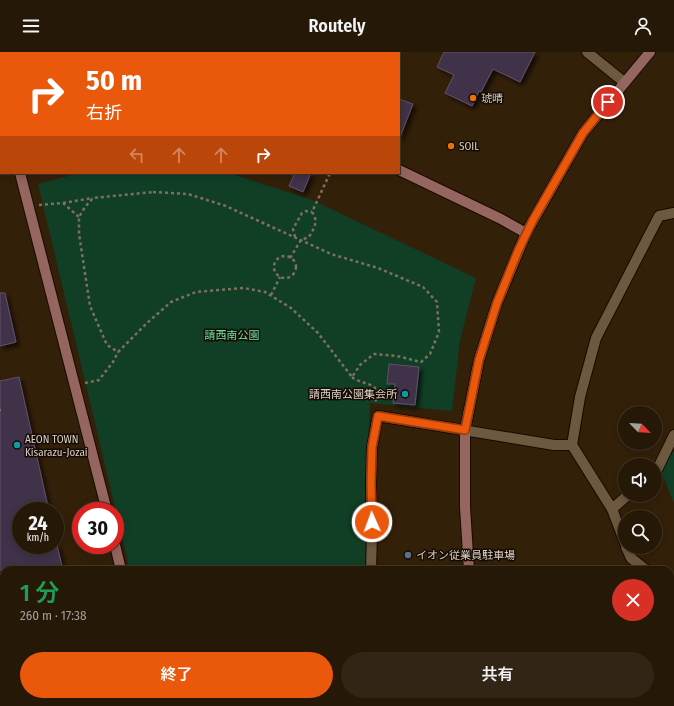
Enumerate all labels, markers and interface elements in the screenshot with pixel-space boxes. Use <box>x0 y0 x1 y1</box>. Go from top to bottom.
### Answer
icon: menu <box>20 15 42 37</box>
text: Routely <box>309 15 365 37</box>
icon: person <box>632 15 654 37</box>
text: 50 m <box>86 64 142 97</box>
icon: right <box>20 68 72 120</box>
pin <box>591 85 625 119</box>
icon: arrive <box>597 91 619 113</box>
place label: 琥晴 <box>481 92 503 105</box>
marker: 琥晴 <box>468 93 478 103</box>
text: 右折 <box>86 102 122 124</box>
place label: SOIL <box>459 140 479 153</box>
marker: SOIL <box>446 141 456 151</box>
icon: left <box>126 144 148 166</box>
icon: ahead <box>168 144 190 166</box>
icon: ahead <box>210 144 232 166</box>
icon: right <box>252 144 274 166</box>
park label: 請西南公園 <box>205 329 260 342</box>
place label: 請西南公園集会所 <box>309 388 398 401</box>
marker: 請西南公園集会所 <box>400 389 410 399</box>
north arrow <box>618 406 662 450</box>
map controls <box>618 406 662 554</box>
place label: AEON TOWN Kisarazu-Jozai <box>25 433 88 459</box>
marker: AEON TOWN Kisarazu-Jozai <box>12 440 22 450</box>
button: sound <box>618 458 662 502</box>
position arrow <box>351 501 393 543</box>
speed limit sign: 30 <box>72 502 124 554</box>
button: search <box>618 510 662 554</box>
text: 24 <box>28 511 48 535</box>
text: km/h <box>27 532 49 544</box>
place label: イオン従業員駐車場 <box>416 549 515 562</box>
marker: イオン従業員駐車場 <box>403 550 413 560</box>
text: 1 分 <box>20 579 59 607</box>
button: close <box>612 579 654 621</box>
text: 260 m · 17:38 <box>20 608 86 623</box>
button: 終了 <box>20 652 333 698</box>
button: 共有 <box>341 652 654 698</box>

